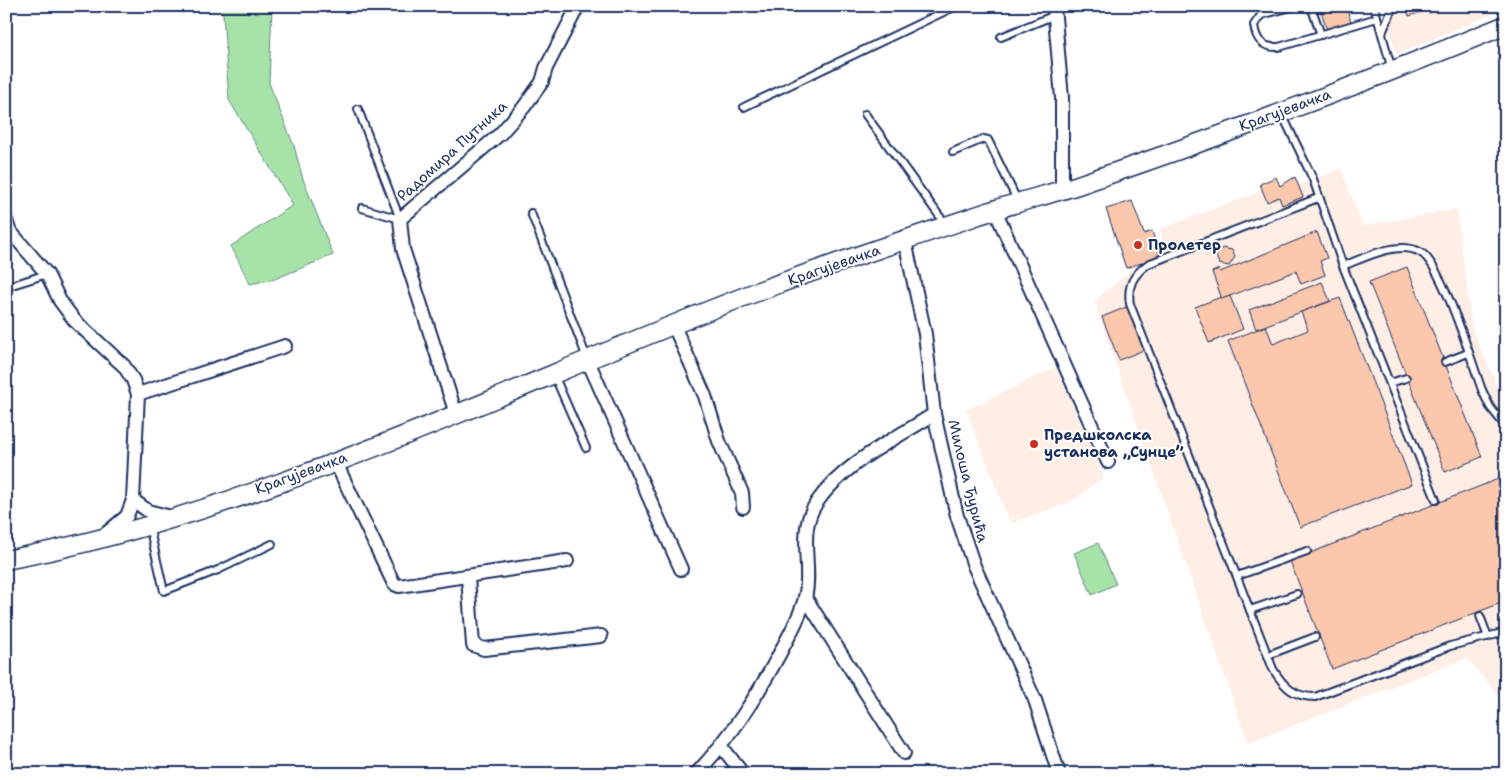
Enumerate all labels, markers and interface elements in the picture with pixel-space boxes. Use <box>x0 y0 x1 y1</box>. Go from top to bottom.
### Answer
street label: Крагујевачка <box>1236 84 1334 136</box>
street label: Радомира Путника <box>393 96 512 206</box>
place label: Пролетер <box>1148 235 1221 255</box>
marker: Пролетер <box>1132 239 1144 251</box>
street label: Крагујевачка <box>785 240 884 290</box>
street label: Милоша Ђурића <box>943 417 993 545</box>
place label: Предшколска установа „Сунце” <box>1044 425 1183 462</box>
marker: Предшколска установа „Сунце” <box>1028 438 1040 450</box>
street label: Крагујевачка <box>252 447 350 499</box>

